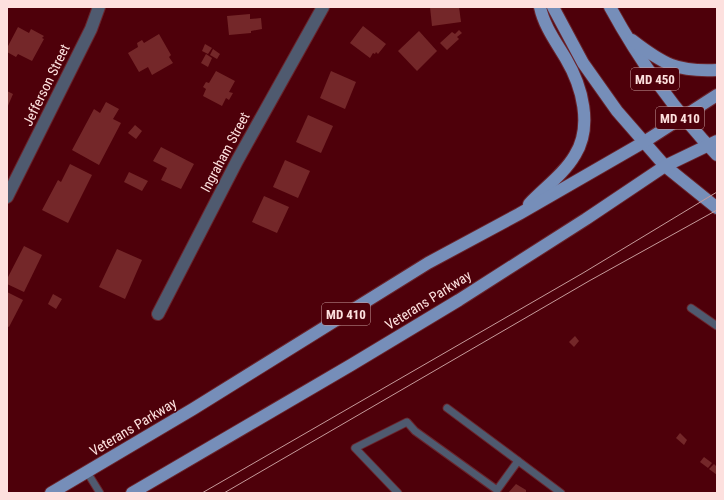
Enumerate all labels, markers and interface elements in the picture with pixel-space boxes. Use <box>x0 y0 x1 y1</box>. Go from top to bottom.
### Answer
street label: Jefferson Street <box>19 41 73 129</box>
road number: MD 450 <box>631 68 679 90</box>
road number: MD 410 <box>656 107 704 129</box>
street label: Ingraham Street <box>197 109 253 195</box>
street label: Veterans Parkway <box>382 267 474 333</box>
road number: MD 410 <box>322 303 370 325</box>
street label: Veterans Parkway <box>87 395 179 459</box>

